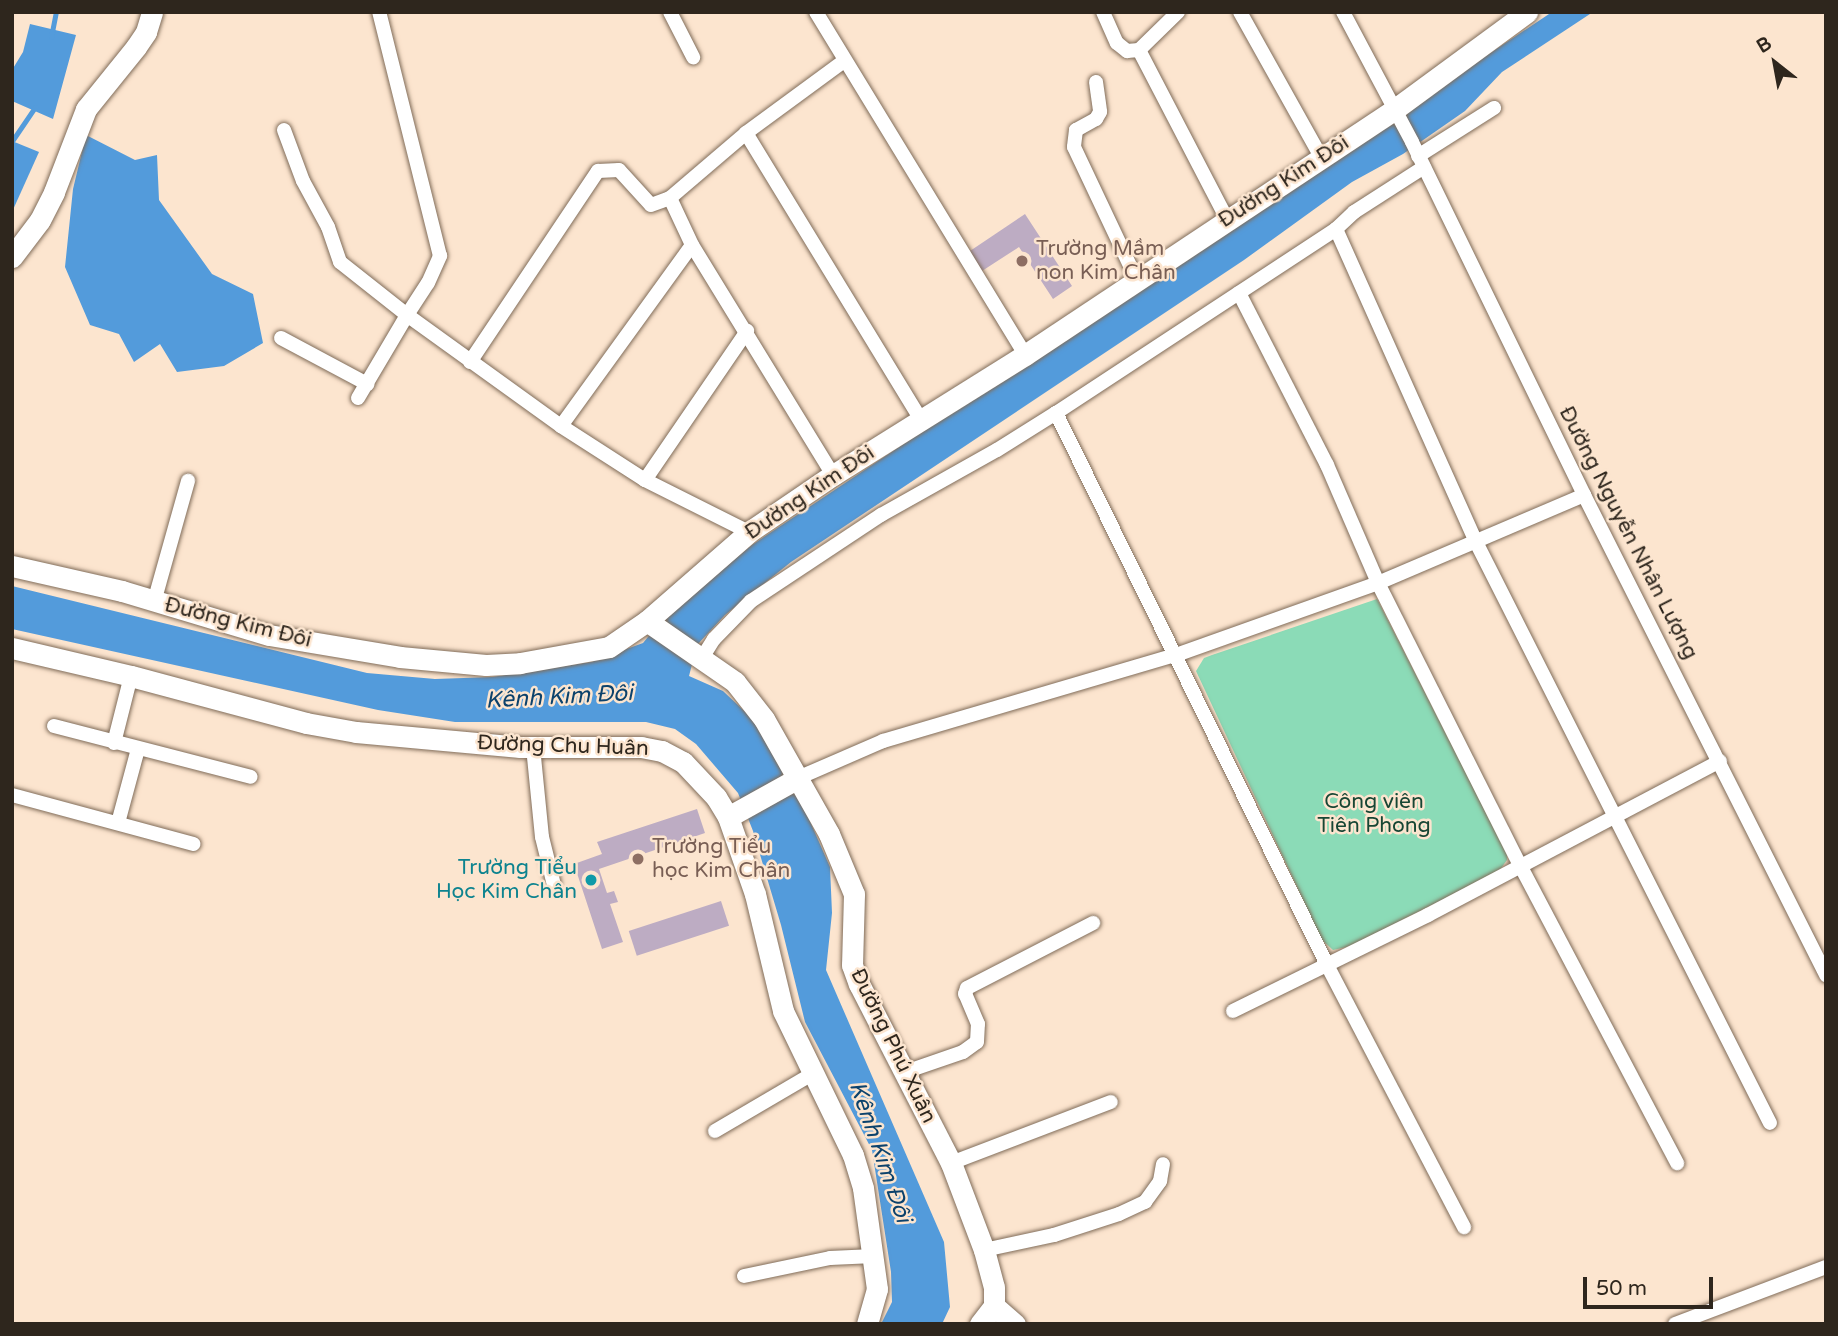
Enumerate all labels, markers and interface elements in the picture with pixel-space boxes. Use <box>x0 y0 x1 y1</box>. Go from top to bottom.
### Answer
north arrow <box>1740 28 1810 98</box>
text: B <box>1753 32 1775 58</box>
street label: Đường Kim Đôi <box>1214 130 1354 234</box>
place label: Trường Mầm non Kim Chân <box>1036 236 1176 286</box>
marker: Trường Mầm non Kim Chân <box>1014 253 1030 269</box>
street label: Đường Nguyễn Nhân Lượng <box>1553 402 1703 664</box>
street label: Đường Kim Đôi <box>741 440 879 546</box>
street label: Đường Kim Đôi <box>162 593 314 653</box>
water label: Kênh Kim Đôi <box>485 679 633 715</box>
street label: Đường Chu Huân <box>477 730 649 762</box>
park label: Công viên Tiên Phong <box>1317 789 1431 839</box>
place label: Trường Tiểu học Kim Chân <box>652 834 790 884</box>
marker: Trường Tiểu học Kim Chân <box>630 851 646 867</box>
place label: Trường Tiểu Học Kim Chân <box>436 855 577 905</box>
marker: Trường Tiểu Học Kim Chân <box>583 872 599 888</box>
street label: Đường Phú Xuân <box>845 965 941 1127</box>
water label: Kênh Kim Đôi <box>843 1078 917 1226</box>
scale bar <box>1586 1262 1716 1306</box>
text: 50 m <box>1596 1276 1647 1301</box>

